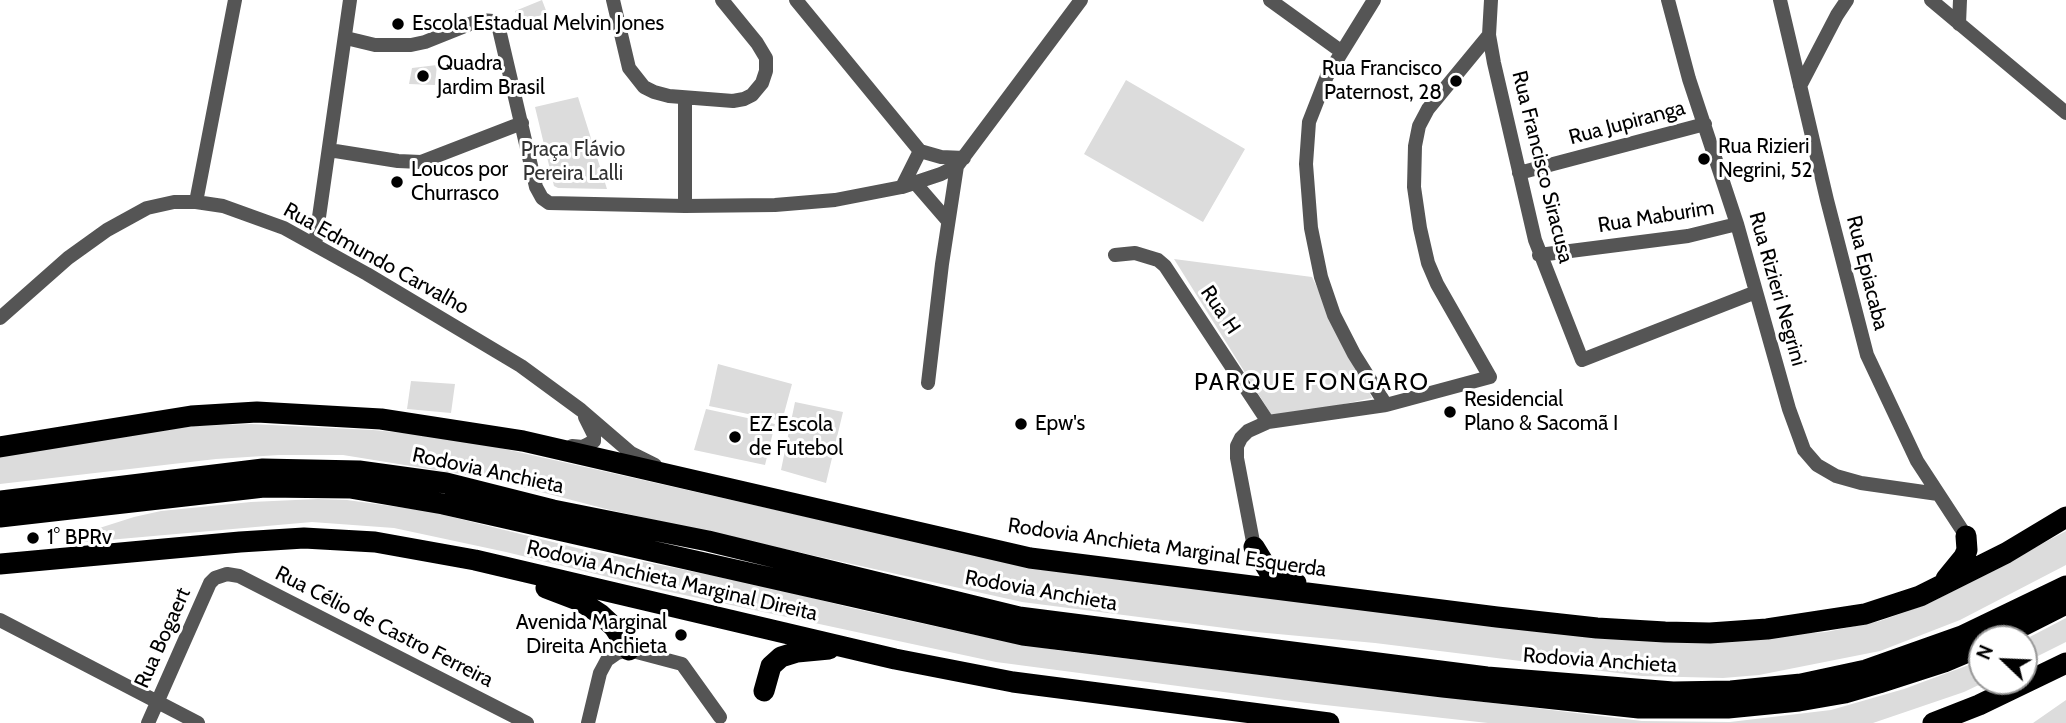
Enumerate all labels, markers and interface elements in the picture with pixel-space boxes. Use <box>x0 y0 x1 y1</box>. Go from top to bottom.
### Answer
place label: Escola Estadual Melvin Jones <box>412 11 664 37</box>
marker: Escola Estadual Melvin Jones <box>390 16 406 32</box>
place label: Quadra Jardim Brasil <box>437 51 545 101</box>
place label: Rua Francisco Paternost, 28 <box>1322 56 1442 106</box>
marker: Quadra Jardim Brasil <box>415 68 431 84</box>
street label: Rua Francisco Siracusa <box>1506 68 1578 266</box>
marker: Rua Francisco Paternost, 28 <box>1448 73 1464 89</box>
street label: Rua Jupiranga <box>1566 95 1688 151</box>
place label: Rua Rizieri Negrini, 52 <box>1718 134 1813 184</box>
park label: Praça Flávio Pereira Lalli <box>521 137 625 187</box>
marker: Rua Rizieri Negrini, 52 <box>1696 151 1712 167</box>
place label: Loucos por Churrasco <box>411 157 508 207</box>
marker: Loucos por Churrasco <box>389 174 405 190</box>
street label: Rua Maburim <box>1596 195 1716 239</box>
street label: Rua Edmundo Carvalho <box>279 198 473 320</box>
street label: Rua Rizieri Negrini <box>1743 209 1811 369</box>
street label: Rua Epiacaba <box>1841 213 1893 333</box>
street label: Rua H <box>1195 281 1245 339</box>
district label: PARQUE FONGARO <box>1196 369 1428 397</box>
place label: Residencial Plano & Sacomã I <box>1464 387 1618 437</box>
marker: Residencial Plano & Sacomã I <box>1442 404 1458 420</box>
place label: Epw's <box>1035 411 1085 437</box>
place label: EZ Escola de Futebol <box>749 412 843 462</box>
marker: Epw's <box>1013 416 1029 432</box>
marker: EZ Escola de Futebol <box>727 429 743 445</box>
street label: Rodovia Anchieta <box>410 443 566 499</box>
street label: Rodovia Anchieta Marginal Esquerda <box>1006 513 1328 583</box>
place label: 1° BPRv <box>47 525 112 551</box>
marker: 1° BPRv <box>25 530 41 546</box>
street label: Rodovia Anchieta Marginal Direita <box>524 535 820 627</box>
street label: Rua Célio de Castro Ferreira <box>271 561 497 693</box>
street label: Rodovia Anchieta <box>963 565 1119 617</box>
street label: Rua Bogaert <box>130 584 196 692</box>
place label: Avenida Marginal Direita Anchieta <box>516 610 667 660</box>
north arrow <box>1968 625 2038 695</box>
marker: Avenida Marginal Direita Anchieta <box>673 627 689 643</box>
text: N <box>1972 642 1998 663</box>
street label: Rodovia Anchieta <box>1522 643 1678 679</box>

